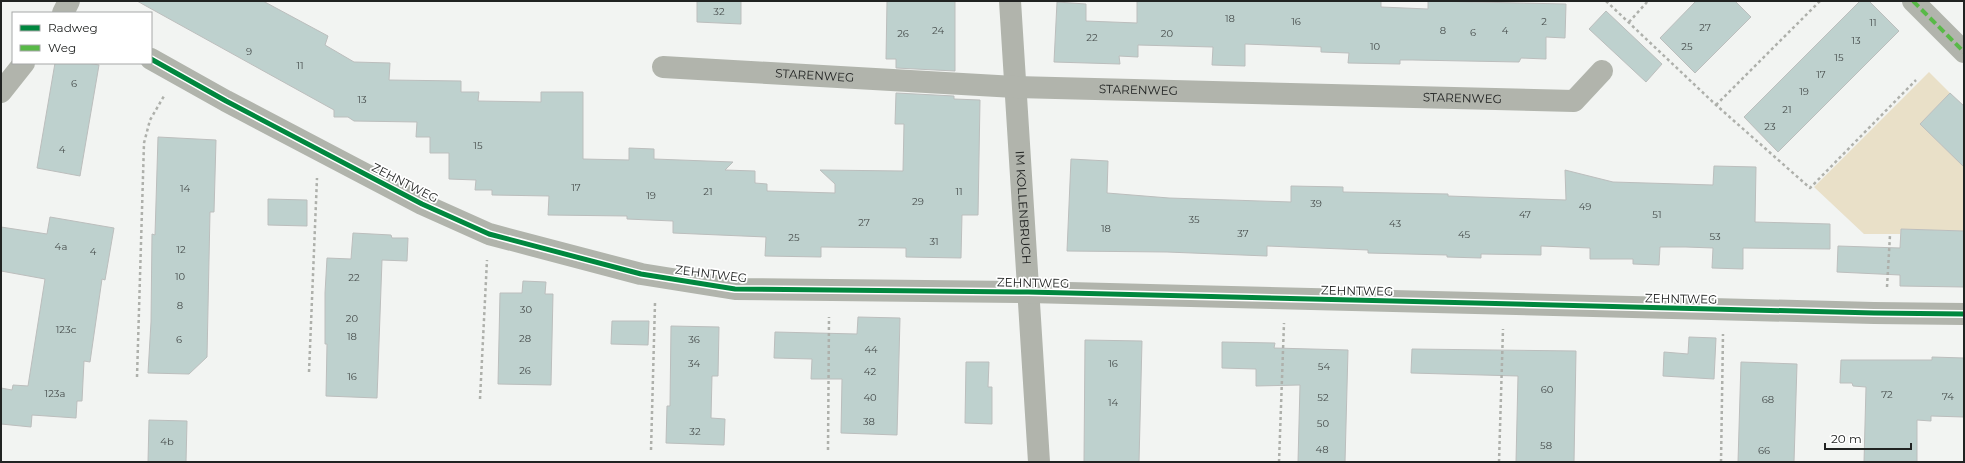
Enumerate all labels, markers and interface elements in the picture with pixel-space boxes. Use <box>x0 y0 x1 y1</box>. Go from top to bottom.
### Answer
house number: 32 <box>713 5 725 18</box>
legend <box>12 12 152 64</box>
house number: 18 <box>1225 12 1235 25</box>
house number: 16 <box>1291 15 1301 28</box>
house number: 2 <box>1541 15 1547 28</box>
house number: 11 <box>1869 16 1877 29</box>
text: Radweg <box>48 20 98 35</box>
house number: 27 <box>1699 21 1711 34</box>
house number: 24 <box>932 24 944 37</box>
house number: 8 <box>1440 24 1446 37</box>
house number: 4 <box>1502 24 1509 37</box>
house number: 6 <box>1470 26 1476 39</box>
house number: 26 <box>897 27 909 40</box>
house number: 20 <box>1161 27 1174 40</box>
house number: 22 <box>1086 31 1098 44</box>
house number: 13 <box>1851 34 1861 47</box>
text: Weg <box>48 40 76 55</box>
house number: 10 <box>1370 40 1380 53</box>
house number: 25 <box>1681 40 1693 53</box>
house number: 9 <box>246 45 252 58</box>
house number: 15 <box>1834 51 1844 64</box>
house number: 11 <box>296 59 304 72</box>
street label: STARENWEG <box>775 65 855 85</box>
house number: 17 <box>1816 68 1826 81</box>
house number: 6 <box>71 77 77 90</box>
street label: STARENWEG <box>1099 81 1178 98</box>
house number: 19 <box>1799 85 1809 98</box>
street label: STARENWEG <box>1423 89 1502 106</box>
house number: 13 <box>357 93 367 106</box>
house number: 21 <box>1782 103 1792 116</box>
house number: 23 <box>1764 120 1776 133</box>
house number: 15 <box>473 139 483 152</box>
house number: 4 <box>59 143 66 156</box>
street label: IM KOLLENBRUCH <box>1012 150 1035 265</box>
street label: ZEHNTWEG <box>369 159 441 206</box>
house number: 17 <box>571 181 581 194</box>
house number: 14 <box>180 182 190 195</box>
house number: 21 <box>703 185 713 198</box>
house number: 11 <box>955 185 963 198</box>
house number: 19 <box>646 189 656 202</box>
house number: 29 <box>912 195 924 208</box>
house number: 39 <box>1310 197 1322 210</box>
house number: 49 <box>1579 200 1591 213</box>
house number: 47 <box>1519 208 1531 221</box>
house number: 51 <box>1652 208 1662 221</box>
house number: 35 <box>1188 213 1200 226</box>
house number: 27 <box>858 216 870 229</box>
house number: 43 <box>1389 217 1401 230</box>
house number: 18 <box>1101 222 1111 235</box>
house number: 37 <box>1237 227 1249 240</box>
house number: 45 <box>1458 228 1470 241</box>
house number: 53 <box>1709 230 1721 243</box>
house number: 25 <box>788 231 800 244</box>
house number: 31 <box>929 235 939 248</box>
house number: 4a <box>55 240 67 253</box>
house number: 12 <box>176 243 186 256</box>
house number: 4 <box>90 245 97 258</box>
street label: ZEHNTWEG <box>674 262 748 285</box>
house number: 10 <box>175 270 185 283</box>
house number: 22 <box>348 271 360 284</box>
street label: ZEHNTWEG <box>997 274 1069 291</box>
street label: ZEHNTWEG <box>1321 282 1393 299</box>
street label: ZEHNTWEG <box>1645 290 1717 307</box>
house number: 8 <box>177 299 183 312</box>
house number: 30 <box>520 303 533 316</box>
house number: 20 <box>346 312 359 325</box>
house number: 123c <box>56 323 77 336</box>
house number: 18 <box>347 330 357 343</box>
house number: 28 <box>519 332 531 345</box>
house number: 6 <box>176 333 182 346</box>
house number: 36 <box>688 333 700 346</box>
house number: 44 <box>864 343 878 356</box>
house number: 34 <box>688 357 701 370</box>
house number: 16 <box>1108 357 1118 370</box>
house number: 54 <box>1318 360 1331 373</box>
house number: 26 <box>519 364 531 377</box>
house number: 42 <box>864 365 876 378</box>
house number: 16 <box>347 370 357 383</box>
house number: 60 <box>1541 383 1554 396</box>
house number: 123a <box>45 387 65 400</box>
house number: 72 <box>1881 388 1893 401</box>
house number: 74 <box>1942 390 1954 403</box>
house number: 40 <box>863 391 877 404</box>
house number: 52 <box>1317 391 1329 404</box>
house number: 68 <box>1762 393 1774 406</box>
house number: 14 <box>1108 396 1118 409</box>
house number: 38 <box>863 415 875 428</box>
house number: 50 <box>1317 417 1330 430</box>
house number: 32 <box>689 425 701 438</box>
scale bar <box>1825 425 1911 451</box>
text: 20 m <box>1831 431 1862 446</box>
house number: 4b <box>160 435 174 448</box>
house number: 58 <box>1540 439 1552 452</box>
house number: 48 <box>1315 443 1329 456</box>
house number: 66 <box>1758 444 1770 457</box>

